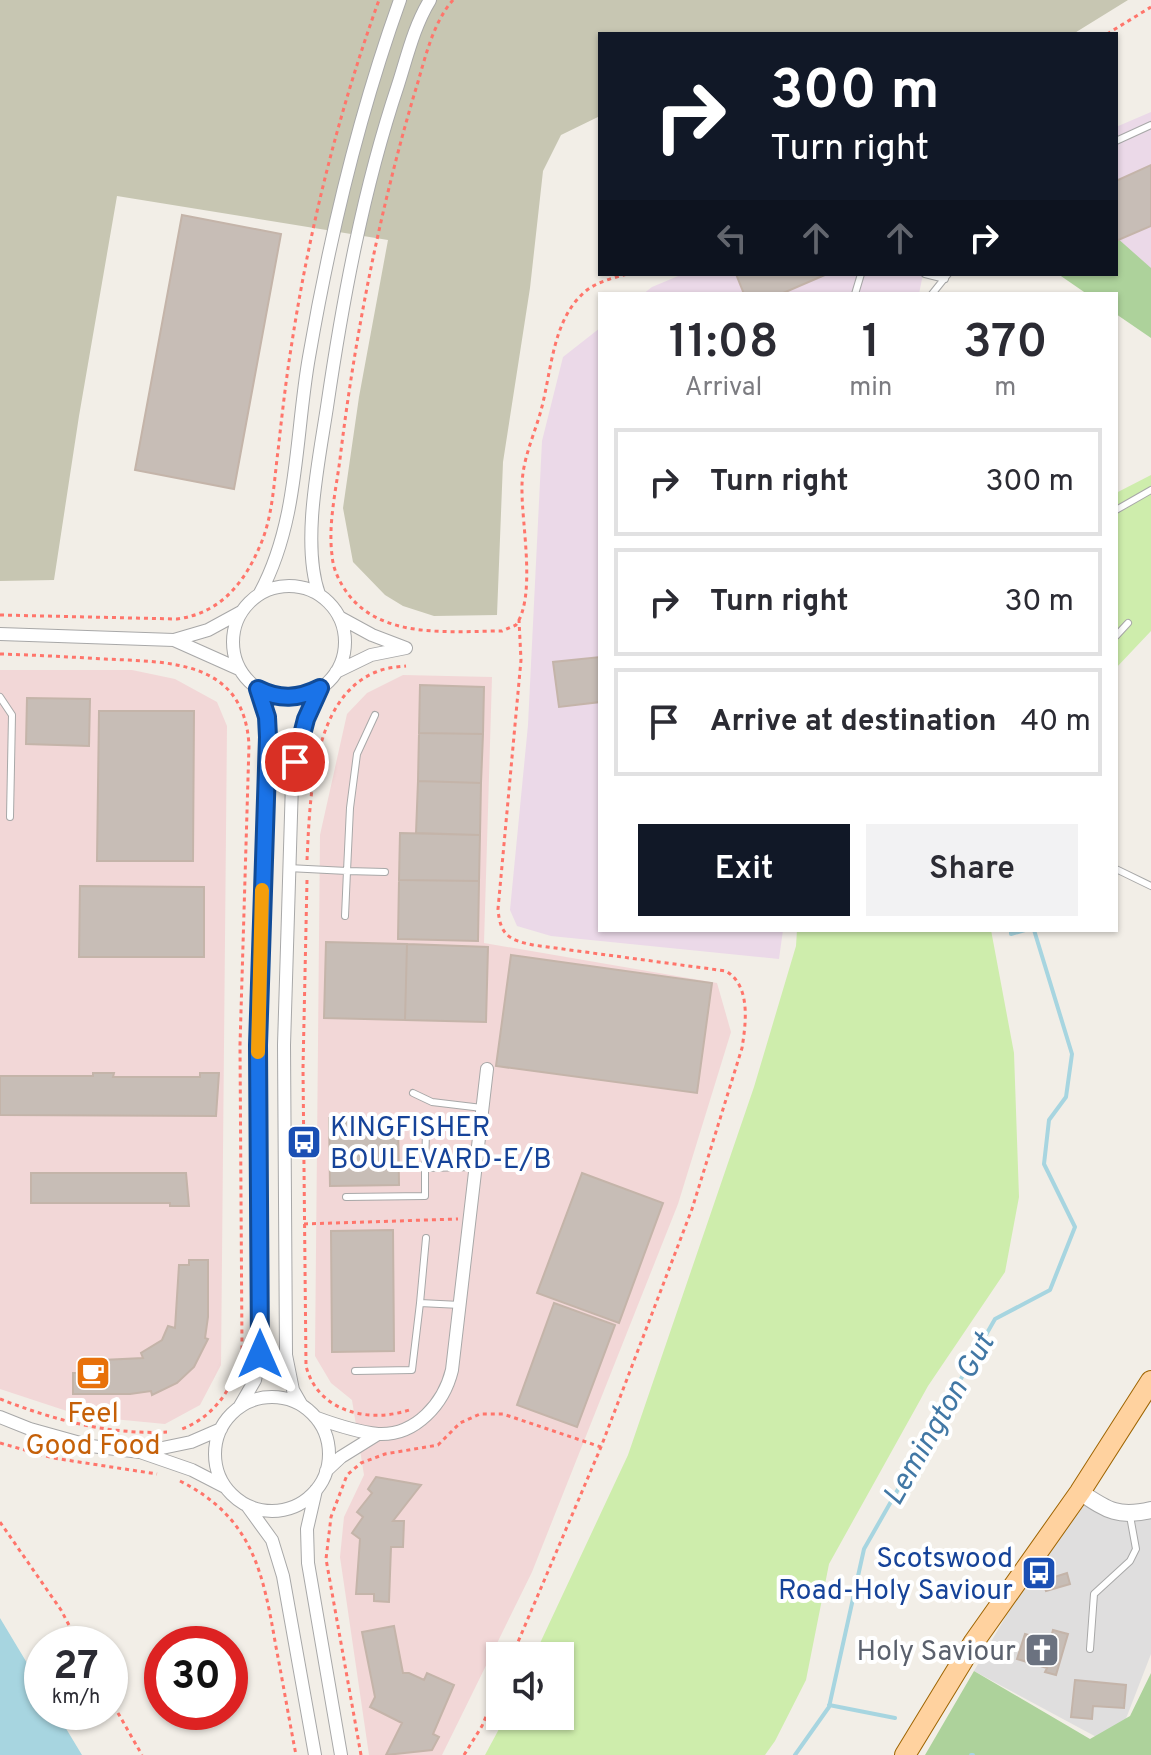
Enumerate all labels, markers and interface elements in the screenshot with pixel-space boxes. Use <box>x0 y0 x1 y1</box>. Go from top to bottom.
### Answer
text: 300 m <box>770 58 940 128</box>
icon: right <box>638 64 742 168</box>
text: Turn right <box>770 127 929 173</box>
icon: left <box>710 216 754 260</box>
icon: ahead <box>794 216 838 260</box>
icon: ahead <box>878 216 922 260</box>
icon: right <box>962 216 1006 260</box>
text: 11:08 <box>669 314 779 374</box>
text: 1 <box>861 314 880 374</box>
text: 370 <box>963 314 1047 374</box>
text: Arrival <box>685 372 762 405</box>
text: min <box>849 372 892 405</box>
text: m <box>994 372 1016 405</box>
icon: right <box>642 460 686 504</box>
text: Turn right <box>710 464 848 501</box>
text: 300 m <box>985 464 1074 501</box>
icon: right <box>642 580 686 624</box>
text: Turn right <box>710 584 848 621</box>
text: 30 m <box>1005 584 1074 621</box>
icon: arrive <box>642 700 686 744</box>
text: Arrive at destination <box>710 704 996 741</box>
text: 40 m <box>1020 704 1091 741</box>
pin <box>261 728 329 796</box>
icon: arrive <box>273 740 317 784</box>
button: Exit <box>638 824 850 916</box>
button: Share <box>866 824 1078 916</box>
place label: KINGFISHER BOULEVARD-E/B <box>330 1111 552 1179</box>
bus stop icon: KINGFISHER BOULEVARD-E/B <box>285 1123 323 1161</box>
position arrow <box>218 1312 302 1396</box>
water label: Lemington Gut <box>876 1327 1005 1513</box>
cafe icon: Feel Good Food <box>74 1354 112 1392</box>
place label: Feel Good Food <box>25 1397 161 1465</box>
place label: Scotswood Road-Holy Saviour <box>778 1542 1013 1610</box>
bus stop icon: Scotswood Road-Holy Saviour <box>1020 1554 1058 1592</box>
speed limit sign: 30 <box>144 1626 248 1730</box>
church icon: Holy Saviour <box>1023 1631 1061 1669</box>
place label: Holy Saviour <box>857 1635 1016 1671</box>
map controls <box>486 1642 574 1730</box>
button: sound <box>486 1642 574 1730</box>
text: 27 <box>53 1643 99 1693</box>
text: km/h <box>52 1685 100 1711</box>

